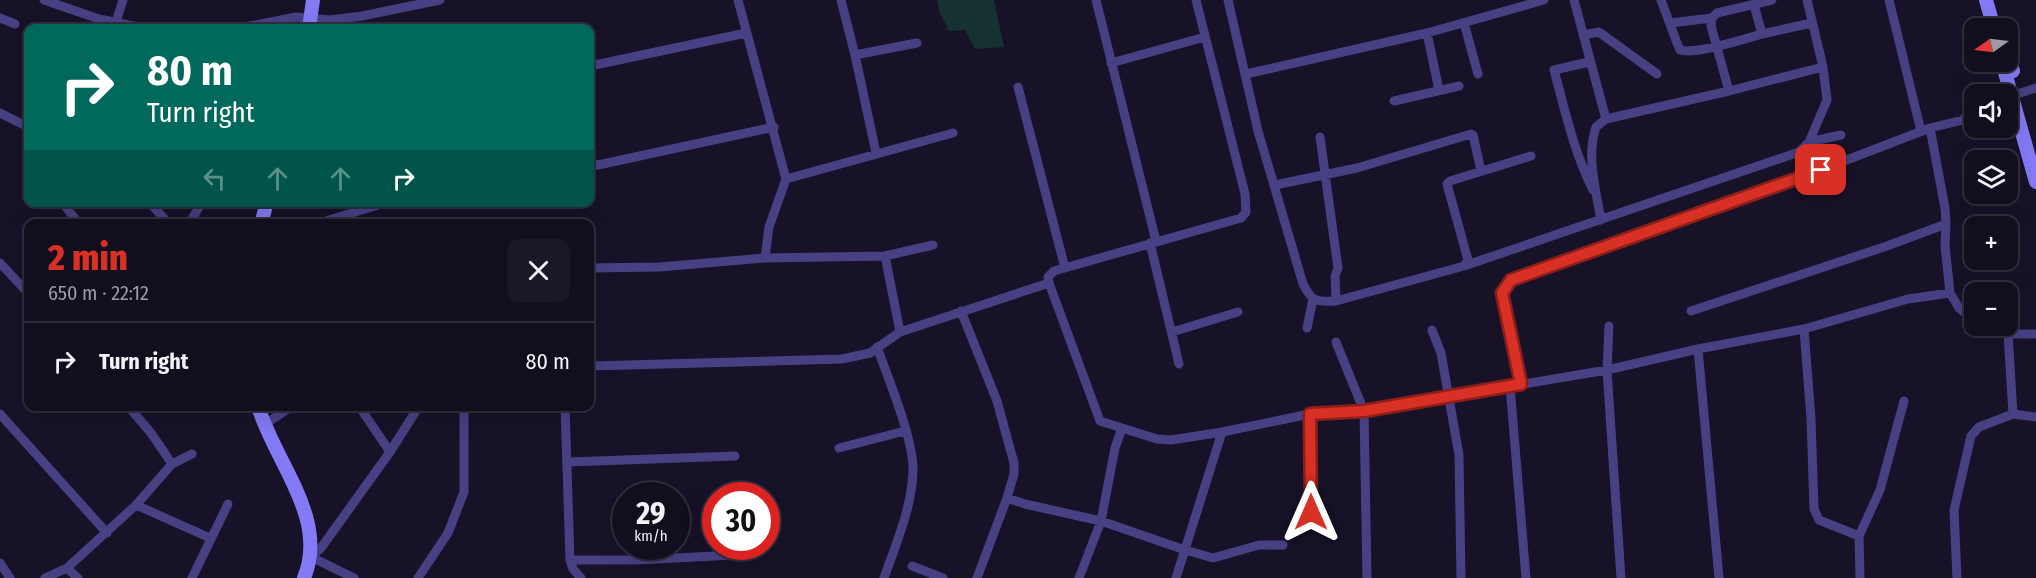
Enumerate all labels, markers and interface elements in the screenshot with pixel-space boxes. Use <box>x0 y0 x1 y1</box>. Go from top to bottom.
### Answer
north arrow <box>1964 18 2018 72</box>
map controls <box>1964 18 2018 336</box>
text: 80 m <box>147 46 233 96</box>
icon: right <box>48 48 126 126</box>
button: sound <box>1964 84 2018 138</box>
text: Turn right <box>147 97 255 129</box>
pin <box>1795 144 1846 195</box>
button: layers <box>1964 150 2018 204</box>
icon: arrive <box>1804 153 1837 186</box>
icon: left <box>198 162 231 195</box>
icon: ahead <box>261 162 294 195</box>
icon: ahead <box>324 162 357 195</box>
icon: right <box>387 162 420 195</box>
button: + <box>1964 216 2018 270</box>
text: 2 min <box>48 236 128 280</box>
button: close <box>507 239 570 302</box>
text: 650 m · 22:12 <box>48 281 149 305</box>
button: − <box>1964 282 2018 336</box>
icon: right <box>48 345 81 378</box>
text: Turn right <box>99 348 188 375</box>
text: 80 m <box>525 348 570 375</box>
position arrow <box>1279 480 1343 544</box>
speed limit sign: 30 <box>702 482 780 560</box>
text: 29 <box>636 496 666 532</box>
text: km/h <box>634 527 668 545</box>

